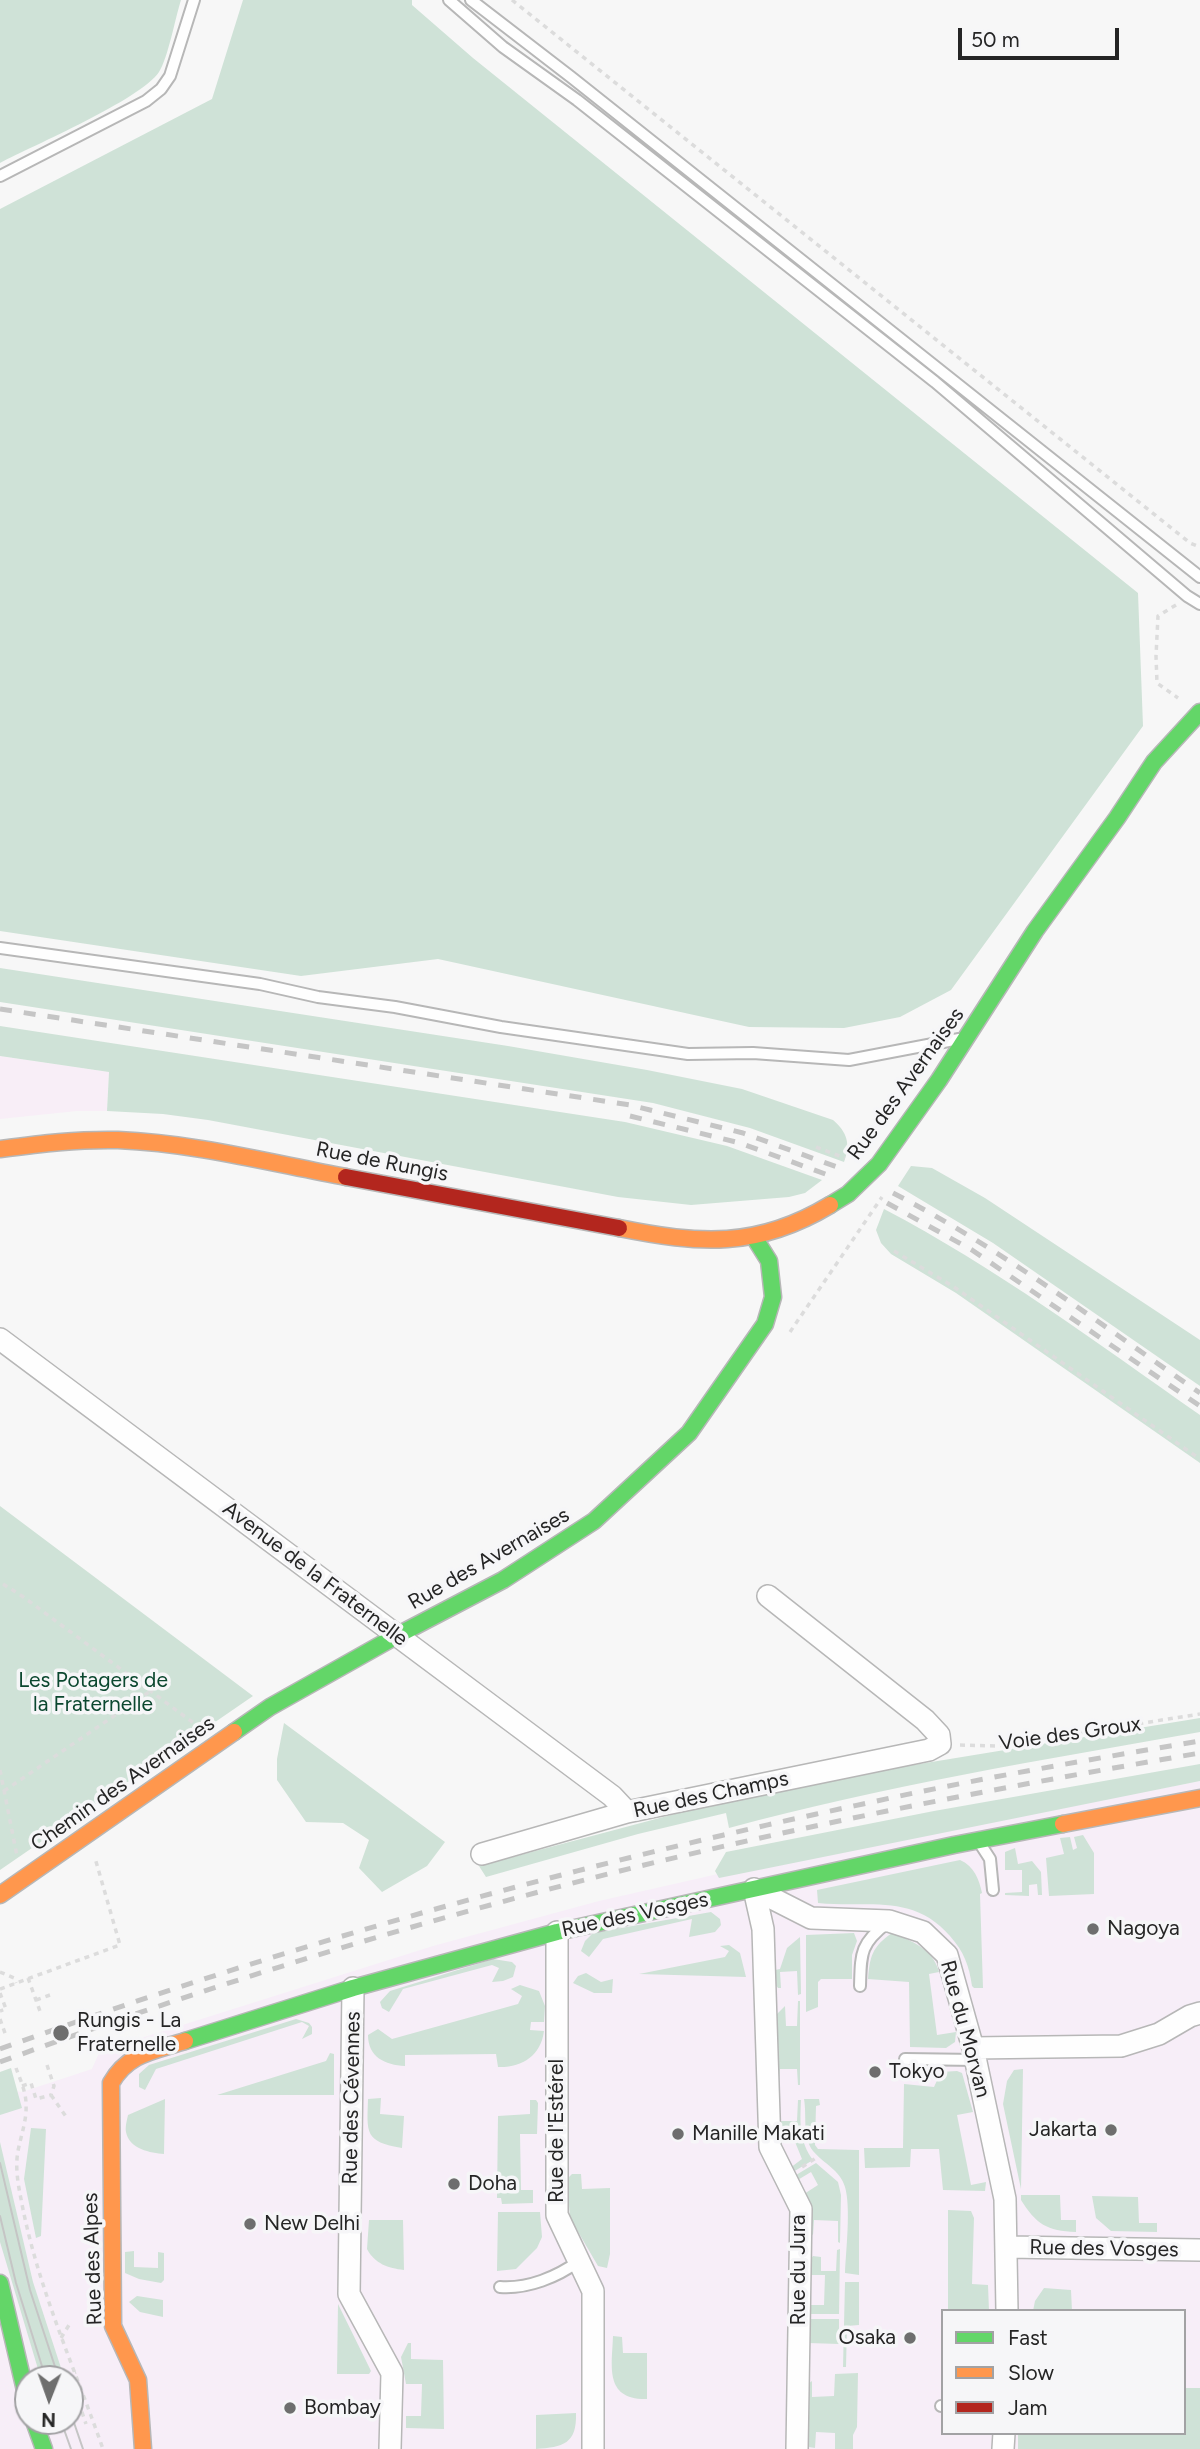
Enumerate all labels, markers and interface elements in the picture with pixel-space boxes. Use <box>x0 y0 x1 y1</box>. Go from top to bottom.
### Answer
scale bar <box>962 14 1123 58</box>
text: 50 m <box>971 27 1020 52</box>
street label: Rue des Avernaises <box>842 1003 970 1165</box>
street label: Rue de Rungis <box>314 1137 450 1187</box>
street label: Avenue de la Fraternelle <box>218 1496 412 1652</box>
street label: Rue des Avernaises <box>404 1503 574 1615</box>
park label: Les Potagers de la Fraternelle <box>18 1668 168 1718</box>
street label: Chemin des Avernaises <box>26 1711 220 1857</box>
street label: Voie des Groux <box>997 1712 1143 1756</box>
street label: Rue des Champs <box>631 1766 791 1824</box>
street label: Rue des Vosges <box>559 1887 711 1943</box>
place label: Nagoya <box>1107 1916 1180 1942</box>
marker: Nagoya <box>1085 1921 1101 1937</box>
street label: Rue du Morvan <box>935 1958 995 2100</box>
place label: Rungis - La Fraternelle <box>77 2008 181 2058</box>
street label: Rue des Cévennes <box>338 2011 366 2185</box>
marker: Rungis - La Fraternelle <box>51 2023 71 2043</box>
street label: Rue de l'Estérel <box>544 2059 570 2203</box>
place label: Tokyo <box>889 2059 945 2085</box>
marker: Tokyo <box>867 2064 883 2080</box>
place label: Jakarta <box>1029 2117 1097 2143</box>
place label: Manille Makati <box>692 2121 825 2147</box>
marker: Jakarta <box>1103 2122 1119 2138</box>
marker: Manille Makati <box>670 2126 686 2142</box>
place label: Doha <box>468 2171 517 2197</box>
marker: Doha <box>446 2176 462 2192</box>
street label: Rue des Alpes <box>78 2192 108 2326</box>
place label: New Delhi <box>264 2211 360 2237</box>
street label: Rue du Jura <box>786 2214 812 2326</box>
marker: New Delhi <box>242 2216 258 2232</box>
street label: Rue des Vosges <box>1029 2235 1179 2263</box>
legend <box>941 2309 1186 2435</box>
place label: Osaka <box>839 2325 896 2351</box>
text: Fast <box>1008 2325 1048 2350</box>
marker: Osaka <box>902 2330 918 2346</box>
text: Slow <box>1008 2360 1054 2385</box>
north arrow <box>14 2365 84 2435</box>
place label: Bombay <box>304 2395 381 2421</box>
text: Jam <box>1008 2395 1047 2420</box>
marker: Bombay <box>282 2400 298 2416</box>
text: N <box>41 2408 56 2431</box>

